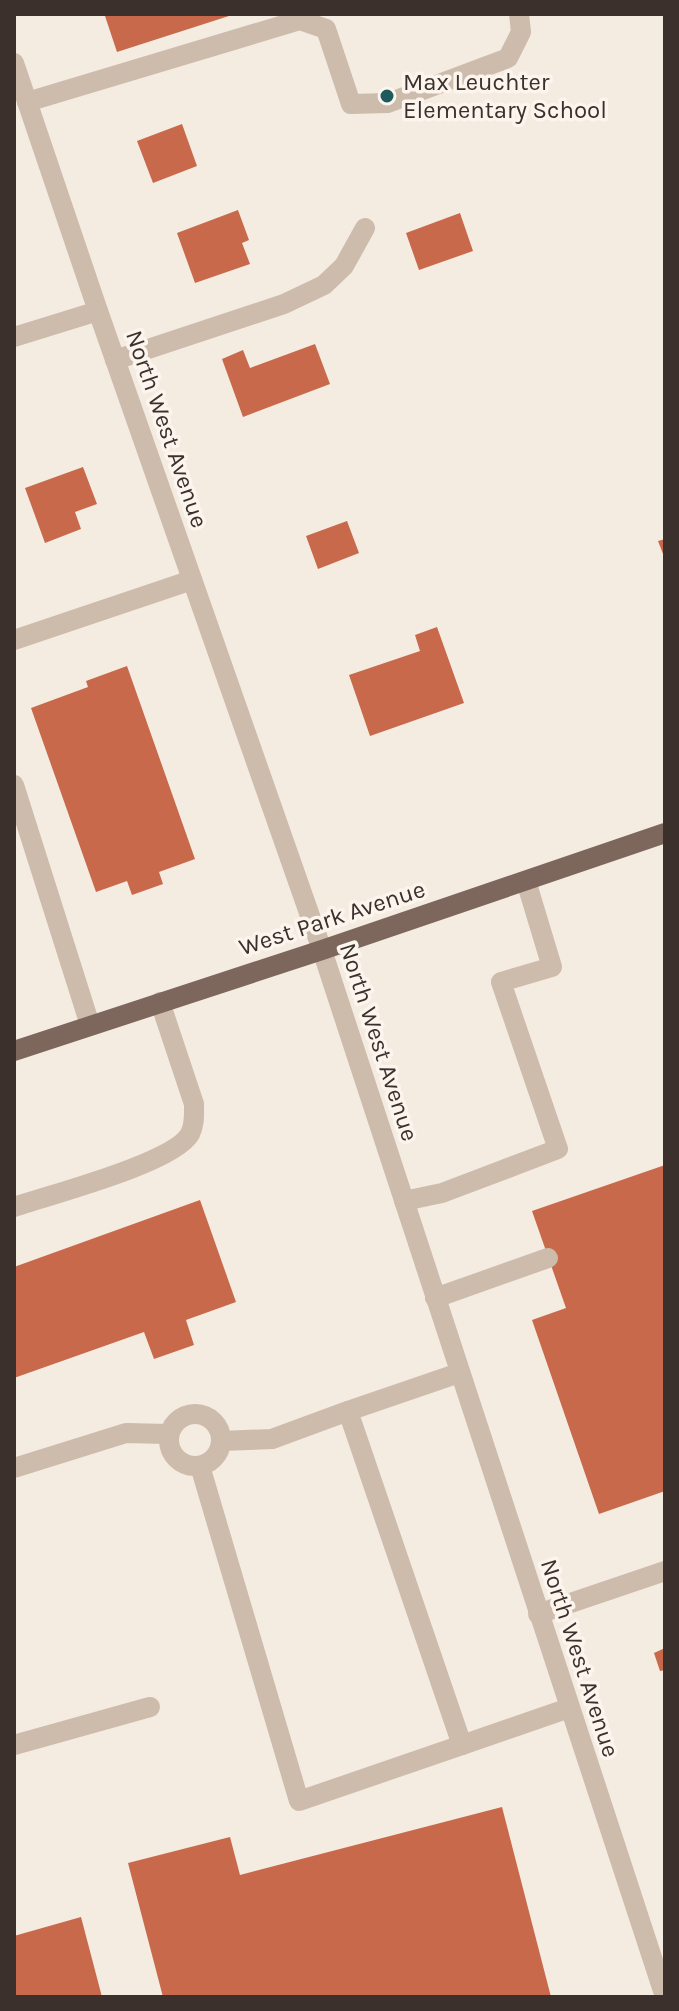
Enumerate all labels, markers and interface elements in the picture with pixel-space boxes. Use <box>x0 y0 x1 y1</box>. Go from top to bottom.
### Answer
place label: Max Leuchter Elementary School <box>403 68 607 124</box>
marker: Max Leuchter Elementary School <box>378 87 396 105</box>
street label: North West Avenue <box>120 327 214 531</box>
street label: West Park Avenue <box>236 875 428 961</box>
street label: North West Avenue <box>334 939 424 1145</box>
street label: North West Avenue <box>535 1555 625 1761</box>

